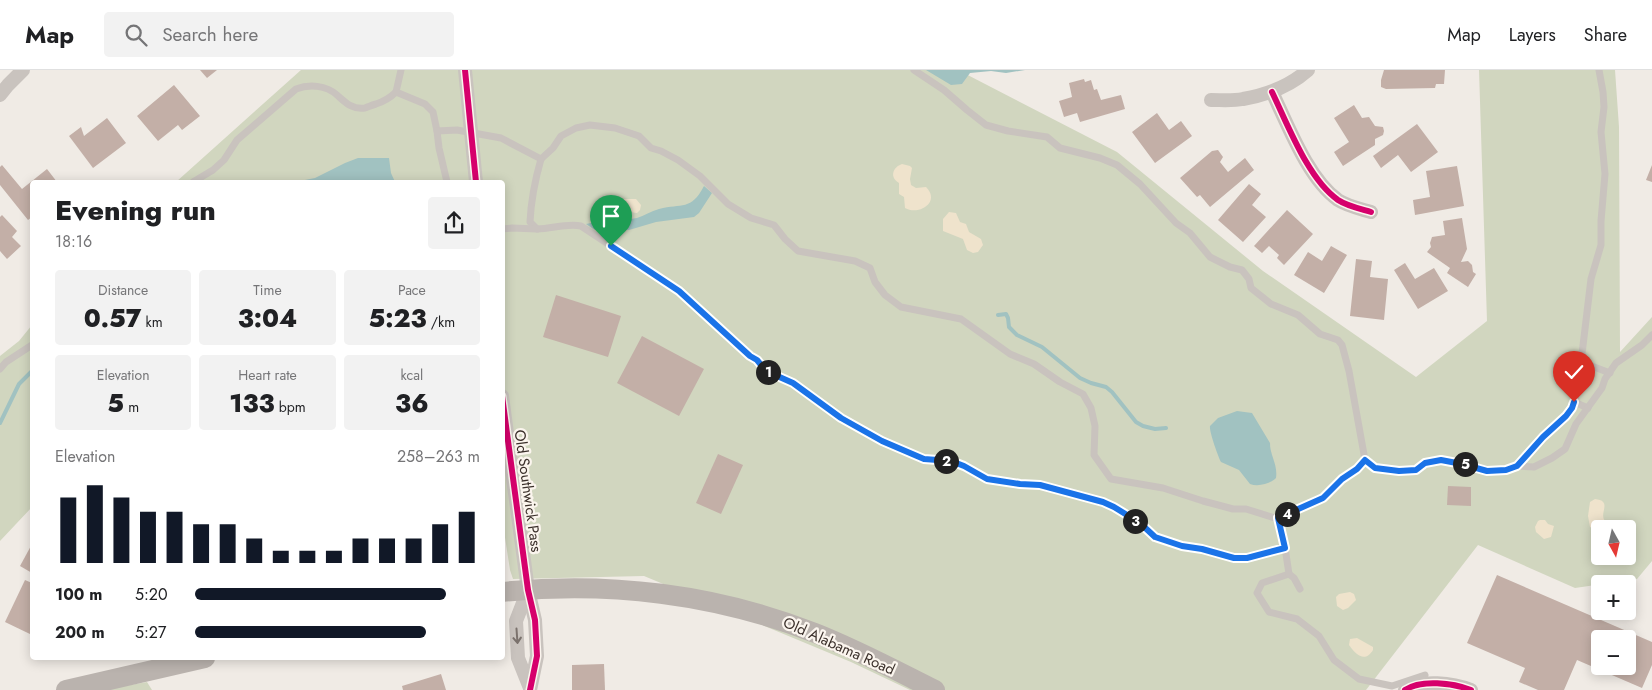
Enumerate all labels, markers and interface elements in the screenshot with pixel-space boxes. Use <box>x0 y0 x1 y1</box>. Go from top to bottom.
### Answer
search box <box>104 12 454 57</box>
text: Map <box>25 17 74 52</box>
icon: search <box>122 21 150 49</box>
text: Search here <box>162 21 258 48</box>
text: Map <box>1447 22 1481 48</box>
text: Layers <box>1509 22 1556 48</box>
text: Share <box>1584 22 1627 48</box>
text: Evening run <box>55 190 216 231</box>
pin <box>590 195 632 246</box>
button: share <box>428 197 480 249</box>
icon: arrive <box>597 202 625 230</box>
text: 18:16 <box>55 230 92 253</box>
text: Distance <box>98 280 148 300</box>
text: Time <box>253 280 282 300</box>
text: Pace <box>398 280 426 300</box>
text: 0.57 <box>84 300 141 336</box>
text: 3:04 <box>238 300 297 336</box>
text: 5:23 <box>369 300 427 336</box>
text: km <box>141 312 163 332</box>
text: /km <box>427 312 455 332</box>
pin <box>1553 351 1595 402</box>
icon: check <box>1560 358 1588 386</box>
pin: 1 <box>756 360 780 384</box>
text: 1 <box>765 362 772 382</box>
text: Elevation <box>97 365 150 385</box>
text: Heart rate <box>238 365 297 385</box>
text: kcal <box>401 365 423 385</box>
text: 5 <box>107 385 124 421</box>
text: 133 <box>229 385 275 421</box>
text: 36 <box>395 385 429 421</box>
text: m <box>124 397 139 417</box>
text: bpm <box>275 397 306 417</box>
street label: Old Southwick Pass <box>509 428 547 554</box>
text: Elevation <box>55 445 115 468</box>
text: 258–263 m <box>397 445 480 468</box>
pin: 2 <box>934 448 958 474</box>
text: 2 <box>942 451 951 471</box>
pin: 5 <box>1452 452 1478 476</box>
text: 5 <box>1461 454 1470 474</box>
pin: 4 <box>1274 502 1300 526</box>
text: 4 <box>1283 504 1292 524</box>
pin: 3 <box>1122 508 1148 534</box>
text: 3 <box>1131 511 1140 531</box>
north arrow <box>1591 520 1636 565</box>
map controls <box>1591 520 1636 675</box>
button: + <box>1591 575 1636 620</box>
text: 100 m <box>55 583 102 606</box>
text: 5:20 <box>135 583 168 606</box>
street label: Old Alabama Road <box>780 611 898 681</box>
text: 200 m <box>55 621 105 644</box>
text: 5:27 <box>135 621 166 644</box>
one-way arrow <box>512 628 521 644</box>
button: − <box>1591 630 1636 675</box>

